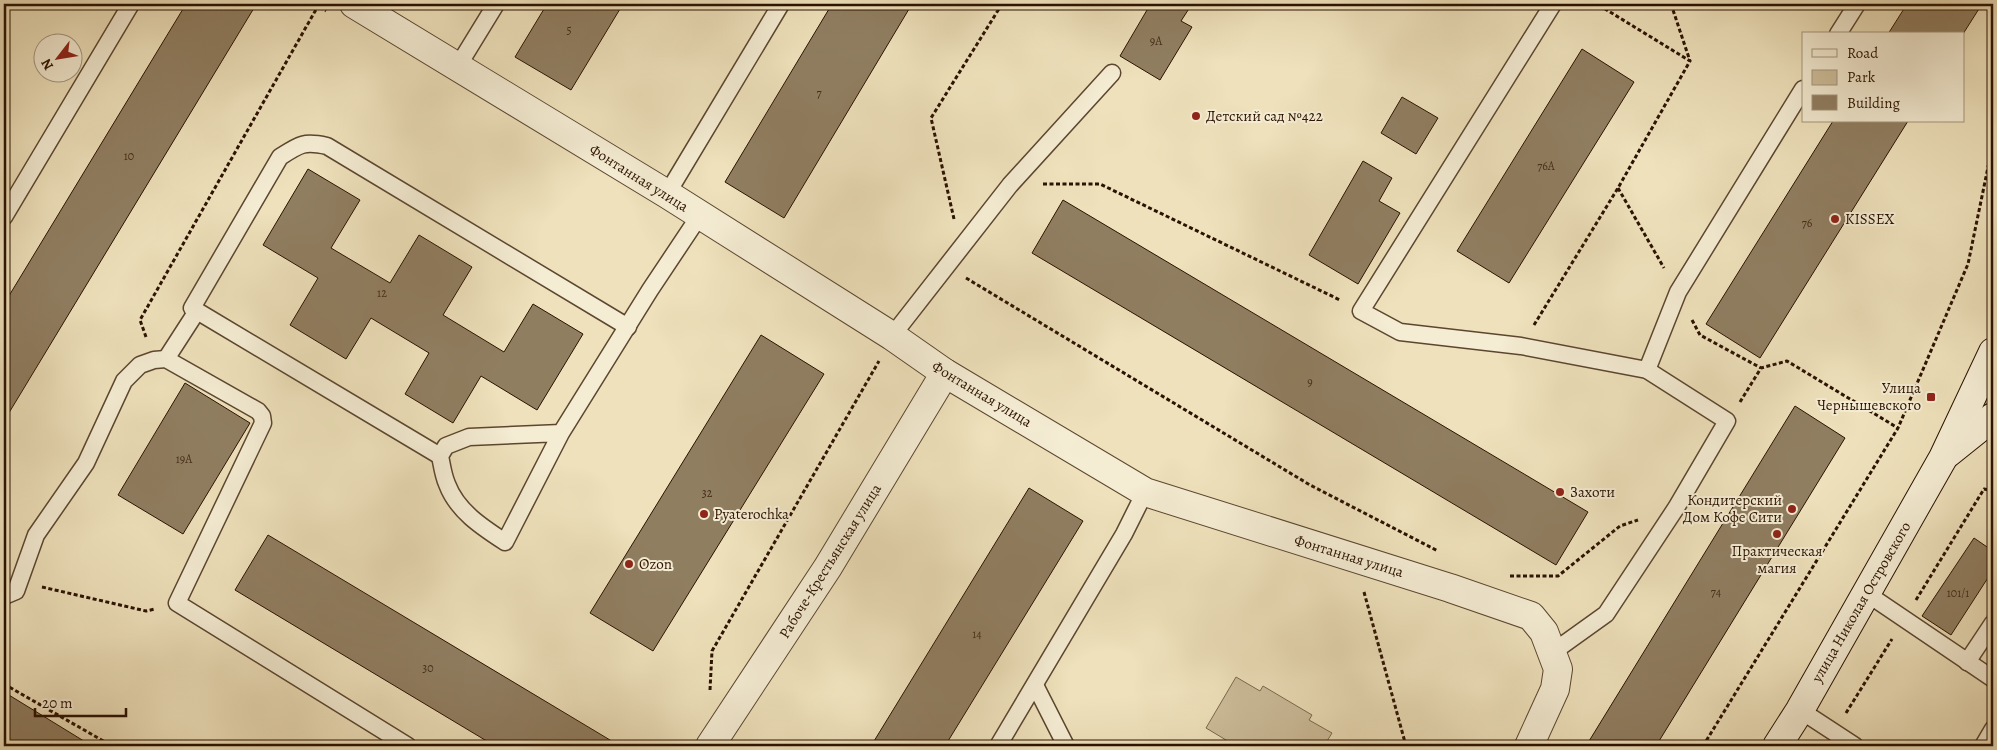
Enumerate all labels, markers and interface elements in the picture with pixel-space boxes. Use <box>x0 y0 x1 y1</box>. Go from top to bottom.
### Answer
house number: 5 <box>566 22 572 38</box>
north arrow <box>32 32 82 82</box>
legend <box>1802 32 1964 122</box>
house number: 9А <box>1150 33 1163 49</box>
text: Road <box>1847 43 1879 63</box>
text: N <box>37 55 58 74</box>
text: Park <box>1847 67 1876 87</box>
house number: 7 <box>816 85 822 101</box>
text: Building <box>1847 93 1900 113</box>
place label: Детский сад №422 <box>1206 106 1323 126</box>
marker: Детский сад №422 <box>1190 110 1202 122</box>
street label: Фонтанная улица <box>586 139 692 217</box>
house number: 10 <box>124 148 134 164</box>
house number: 76А <box>1537 158 1556 174</box>
place label: KISSEX <box>1845 209 1895 229</box>
marker: KISSEX <box>1829 213 1841 225</box>
house number: 76 <box>1802 215 1813 231</box>
house number: 12 <box>377 285 387 301</box>
street label: Фонтанная улица <box>928 356 1036 432</box>
house number: 9 <box>1307 374 1313 390</box>
place label: Улица Чернышевского <box>1817 378 1921 415</box>
marker: Улица Чернышевского <box>1925 391 1937 403</box>
house number: 19А <box>176 451 193 467</box>
street label: Рабоче-Крестьянская улица <box>774 480 886 642</box>
place label: Захоти <box>1570 482 1615 502</box>
house number: 32 <box>702 485 713 501</box>
marker: Захоти <box>1554 486 1566 498</box>
place label: Кондитерский Дом Кофе Сити <box>1683 490 1782 527</box>
marker: Кондитерский Дом Кофе Сити <box>1786 503 1798 515</box>
place label: Pyaterochka <box>714 504 789 524</box>
marker: Pyaterochka <box>698 508 710 520</box>
street label: улица Николая Островского <box>1806 518 1915 687</box>
marker: Практическая магия <box>1771 528 1783 540</box>
street label: Фонтанная улица <box>1292 530 1406 582</box>
place label: Практическая магия <box>1732 541 1822 578</box>
place label: Ozon <box>639 554 672 574</box>
marker: Ozon <box>623 558 635 570</box>
house number: 74 <box>1711 584 1722 600</box>
house number: 101/1 <box>1947 585 1969 601</box>
house number: 14 <box>972 626 982 642</box>
house number: 30 <box>422 660 434 676</box>
scale bar <box>35 685 126 717</box>
text: 20 m <box>42 693 73 713</box>

